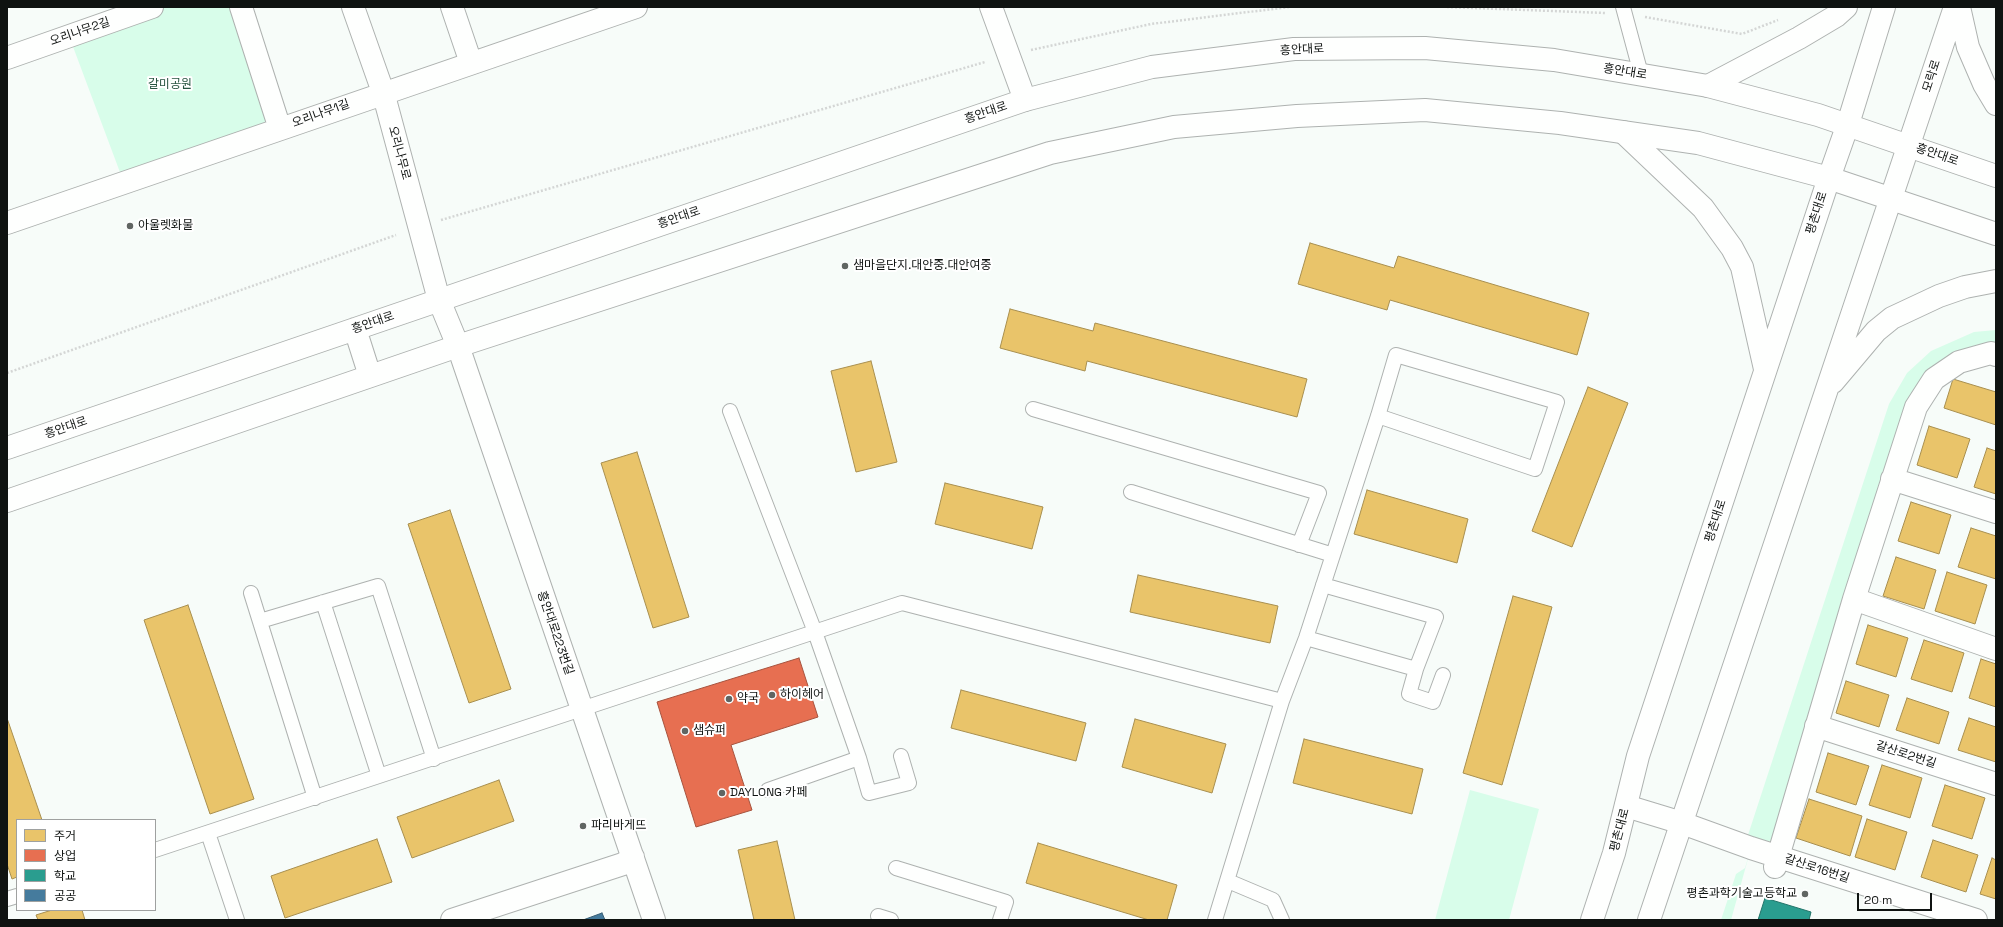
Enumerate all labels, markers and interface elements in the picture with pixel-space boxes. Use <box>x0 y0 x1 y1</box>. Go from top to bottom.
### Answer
street label: 오리나무2길 <box>48 15 112 49</box>
street label: 흥안대로 <box>1280 42 1324 58</box>
street label: 모락로 <box>1920 58 1944 94</box>
street label: 흥안대로 <box>1602 61 1648 83</box>
park label: 갈미공원 <box>148 78 192 92</box>
street label: 오리나무1길 <box>290 97 352 131</box>
street label: 흥안대로 <box>963 99 1009 127</box>
street label: 오리나무로 <box>385 124 413 182</box>
street label: 흥안대로 <box>1914 141 1960 169</box>
street label: 평촌대로 <box>1803 190 1831 236</box>
street label: 흥안대로 <box>656 204 702 232</box>
place label: 아울렛화물 <box>138 219 193 233</box>
marker: 아울렛화물 <box>125 221 135 231</box>
place label: 샘마을단지.대안중.대안여중 <box>853 259 992 273</box>
marker: 샘마을단지.대안중.대안여중 <box>840 261 850 271</box>
street label: 흥안대로 <box>350 309 396 337</box>
street label: 흥안대로 <box>43 414 89 442</box>
street label: 평촌대로 <box>1702 498 1730 544</box>
street label: 흥안대로223번길 <box>534 589 576 677</box>
place label: 하이헤어 <box>780 688 824 702</box>
marker: 하이헤어 <box>767 690 777 700</box>
place label: 약국 <box>737 692 759 706</box>
marker: 약국 <box>724 694 734 704</box>
place label: 샘슈퍼 <box>693 724 726 738</box>
marker: 샘슈퍼 <box>680 726 690 736</box>
street label: 갈산로2번길 <box>1874 739 1938 771</box>
place label: DAYLONG 카페 <box>730 786 807 800</box>
marker: DAYLONG 카페 <box>717 788 727 798</box>
street label: 평촌대로 <box>1607 807 1633 853</box>
legend <box>16 819 156 911</box>
place label: 파리바게뜨 <box>591 819 646 833</box>
marker: 파리바게뜨 <box>578 821 588 831</box>
text: 주거 <box>54 828 76 844</box>
text: 상업 <box>54 848 76 864</box>
street label: 갈산로16번길 <box>1783 852 1851 886</box>
text: 학교 <box>54 868 76 884</box>
scale bar <box>1859 885 1934 911</box>
place label: 평촌과학기술고등학교 <box>1687 887 1797 901</box>
text: 공공 <box>54 888 76 904</box>
marker: 평촌과학기술고등학교 <box>1800 889 1810 899</box>
text: 20 m <box>1864 892 1892 908</box>

